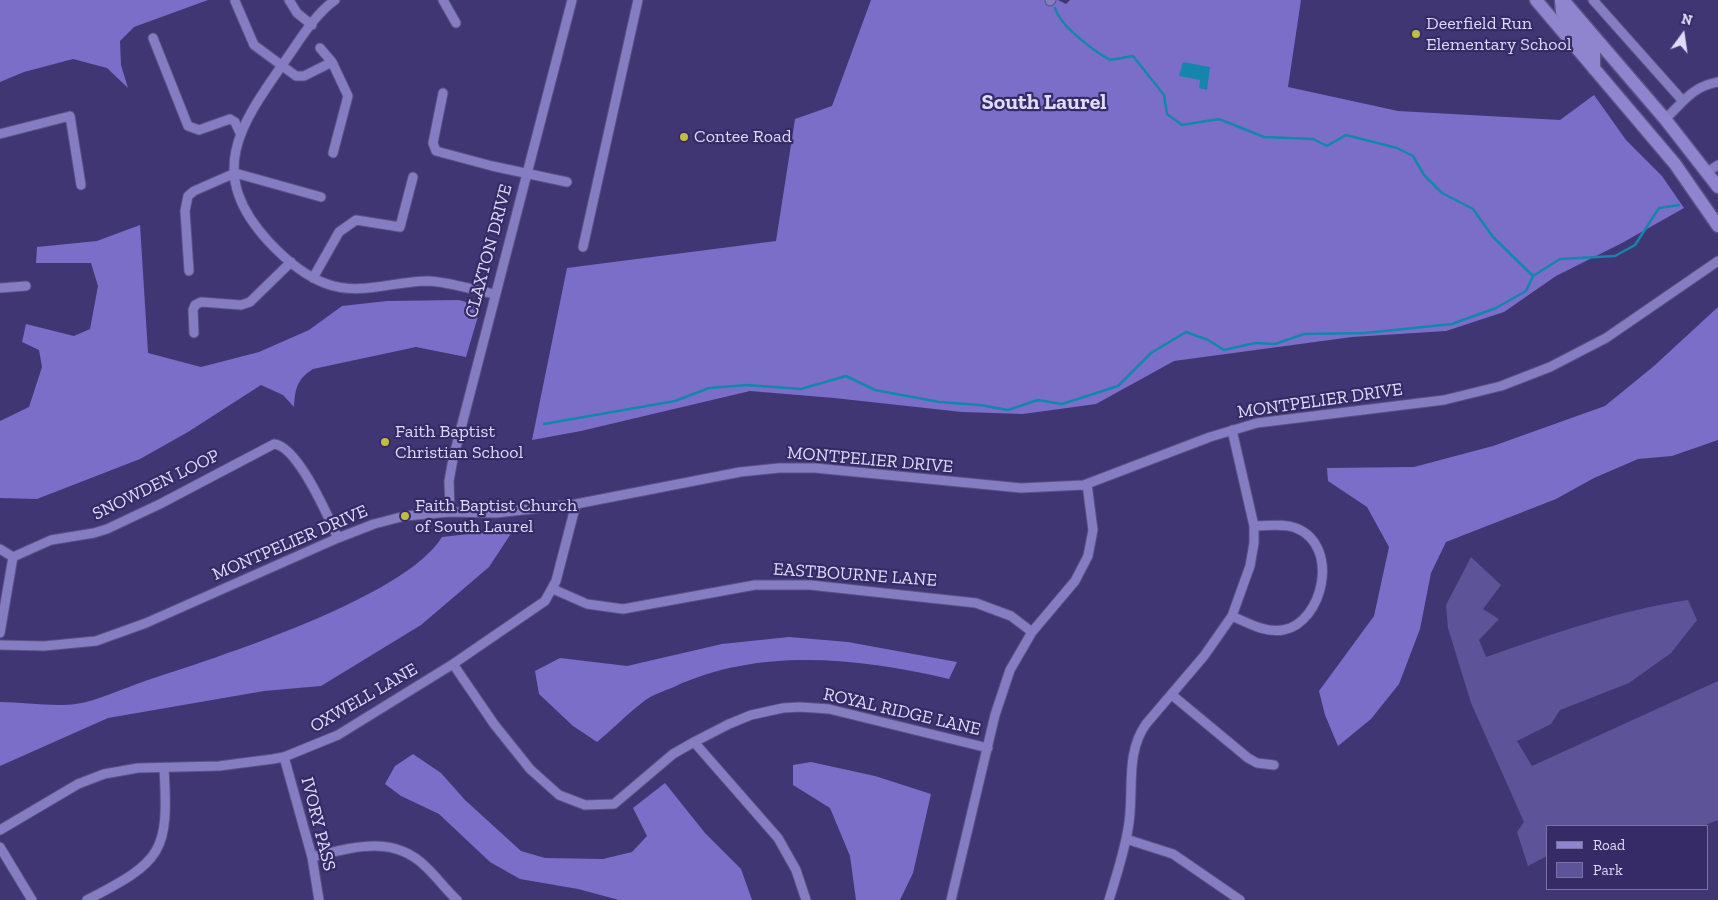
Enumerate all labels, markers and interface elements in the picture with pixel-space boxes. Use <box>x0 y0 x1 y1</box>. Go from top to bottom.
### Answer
north arrow <box>1658 10 1708 60</box>
text: N <box>1680 10 1694 29</box>
place label: Deerfield Run Elementary School <box>1426 13 1572 56</box>
marker: Deerfield Run Elementary School <box>1410 28 1422 40</box>
district label: South Laurel <box>981 90 1107 116</box>
place label: Contee Road <box>694 126 792 148</box>
marker: Contee Road <box>678 131 690 143</box>
street label: CLAXTON DRIVE <box>461 182 517 320</box>
street label: MONTPELIER DRIVE <box>1236 379 1404 423</box>
place label: Faith Baptist Christian School <box>395 421 523 464</box>
marker: Faith Baptist Christian School <box>379 436 391 448</box>
street label: MONTPELIER DRIVE <box>786 442 954 478</box>
street label: SNOWDEN LOOP <box>89 445 223 525</box>
place label: Faith Baptist Church of South Laurel <box>415 495 577 538</box>
street label: MONTPELIER DRIVE <box>209 500 371 586</box>
marker: Faith Baptist Church of South Laurel <box>399 510 411 522</box>
street label: EASTBOURNE LANE <box>772 559 938 591</box>
street label: OXWELL LANE <box>306 659 422 737</box>
street label: ROYAL RIDGE LANE <box>821 683 983 741</box>
street label: IVORY PASS <box>296 775 340 873</box>
legend <box>1546 825 1708 890</box>
text: Road <box>1593 836 1625 854</box>
text: Park <box>1593 861 1623 879</box>

